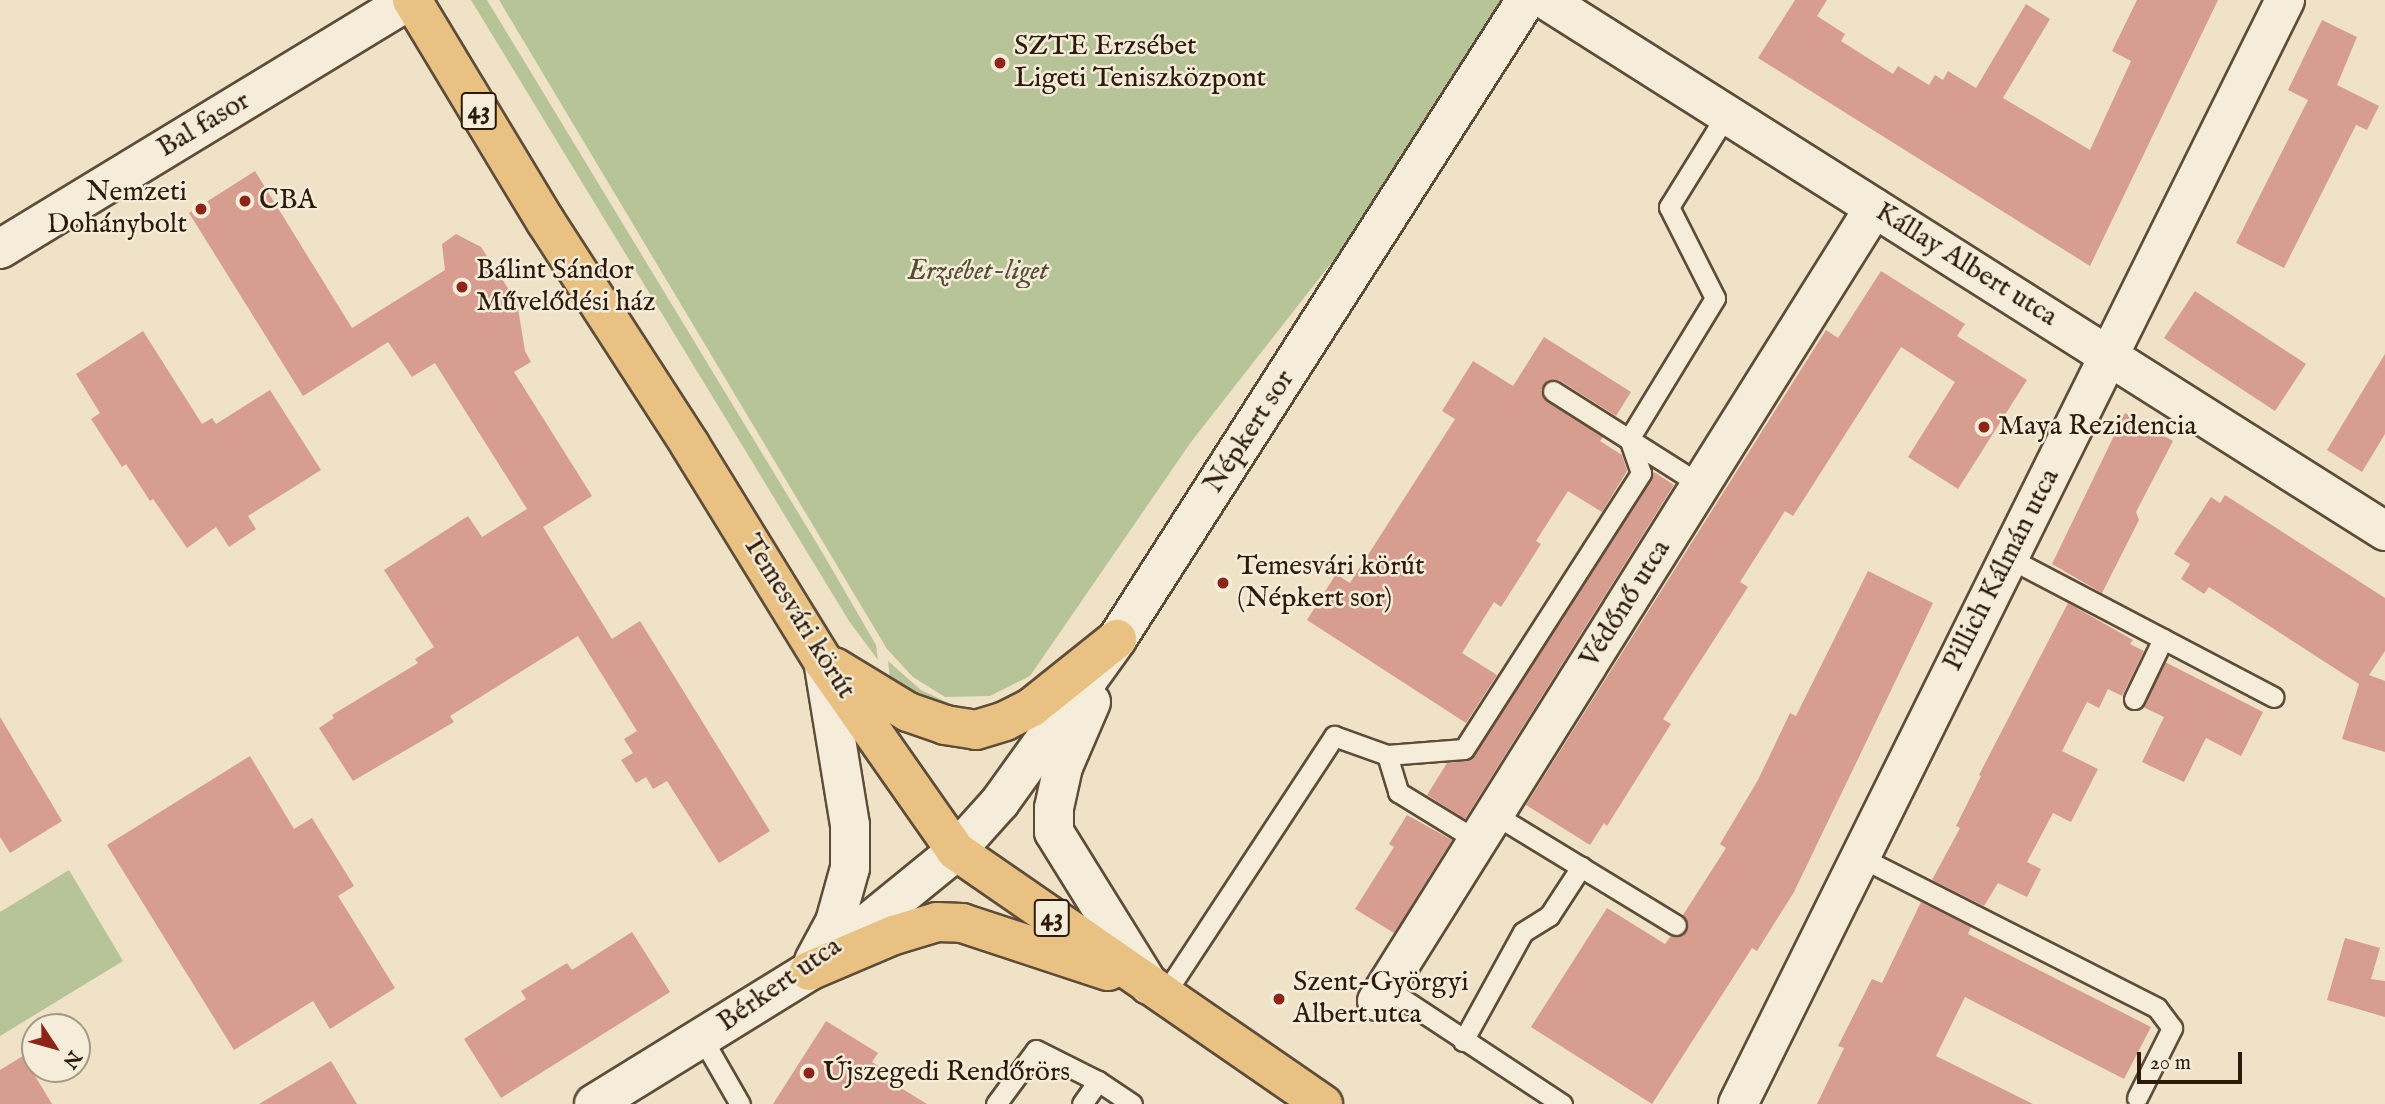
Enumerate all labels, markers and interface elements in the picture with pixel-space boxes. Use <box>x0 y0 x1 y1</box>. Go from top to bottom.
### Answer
place label: SZTE Erzsébet Ligeti Teniszközpont <box>1014 30 1266 96</box>
marker: SZTE Erzsébet Ligeti Teniszközpont <box>992 55 1008 71</box>
street label: Bal fasor <box>152 84 256 166</box>
road number: 43 <box>460 88 498 134</box>
place label: Nemzeti Dohánybolt <box>47 176 187 242</box>
place label: CBA <box>259 184 316 218</box>
marker: CBA <box>237 193 253 209</box>
street label: Kállay Albert utca <box>1869 196 2063 334</box>
marker: Nemzeti Dohánybolt <box>193 201 209 217</box>
place label: Bálint Sándor Művelődési ház <box>476 254 655 320</box>
park label: Erzsébet-liget <box>907 255 1049 289</box>
marker: Bálint Sándor Művelődési ház <box>454 279 470 295</box>
street label: Népkert sor <box>1198 364 1302 500</box>
place label: Maya Rezidencia <box>1998 410 2197 444</box>
marker: Maya Rezidencia <box>1976 419 1992 435</box>
street label: Pillich Kálmán utca <box>1937 463 2067 677</box>
street label: Temesvári körút <box>734 529 862 705</box>
street label: Védőnő utca <box>1574 534 1678 674</box>
place label: Temesvári körút (Népkert sor) <box>1237 550 1425 616</box>
marker: Temesvári körút (Népkert sor) <box>1215 575 1231 591</box>
road number: 43 <box>1033 896 1071 940</box>
street label: Bérkert utca <box>712 930 848 1040</box>
place label: Szent-Györgyi Albert utca <box>1293 966 1469 1032</box>
marker: Szent-Györgyi Albert utca <box>1271 991 1287 1007</box>
north arrow <box>21 1013 91 1083</box>
scale bar <box>2140 1038 2245 1082</box>
text: N <box>57 1045 86 1073</box>
text: 20 m <box>2150 1050 2191 1077</box>
place label: Újszegedi Rendőrörs <box>823 1056 1070 1090</box>
marker: Újszegedi Rendőrörs <box>801 1065 817 1081</box>

